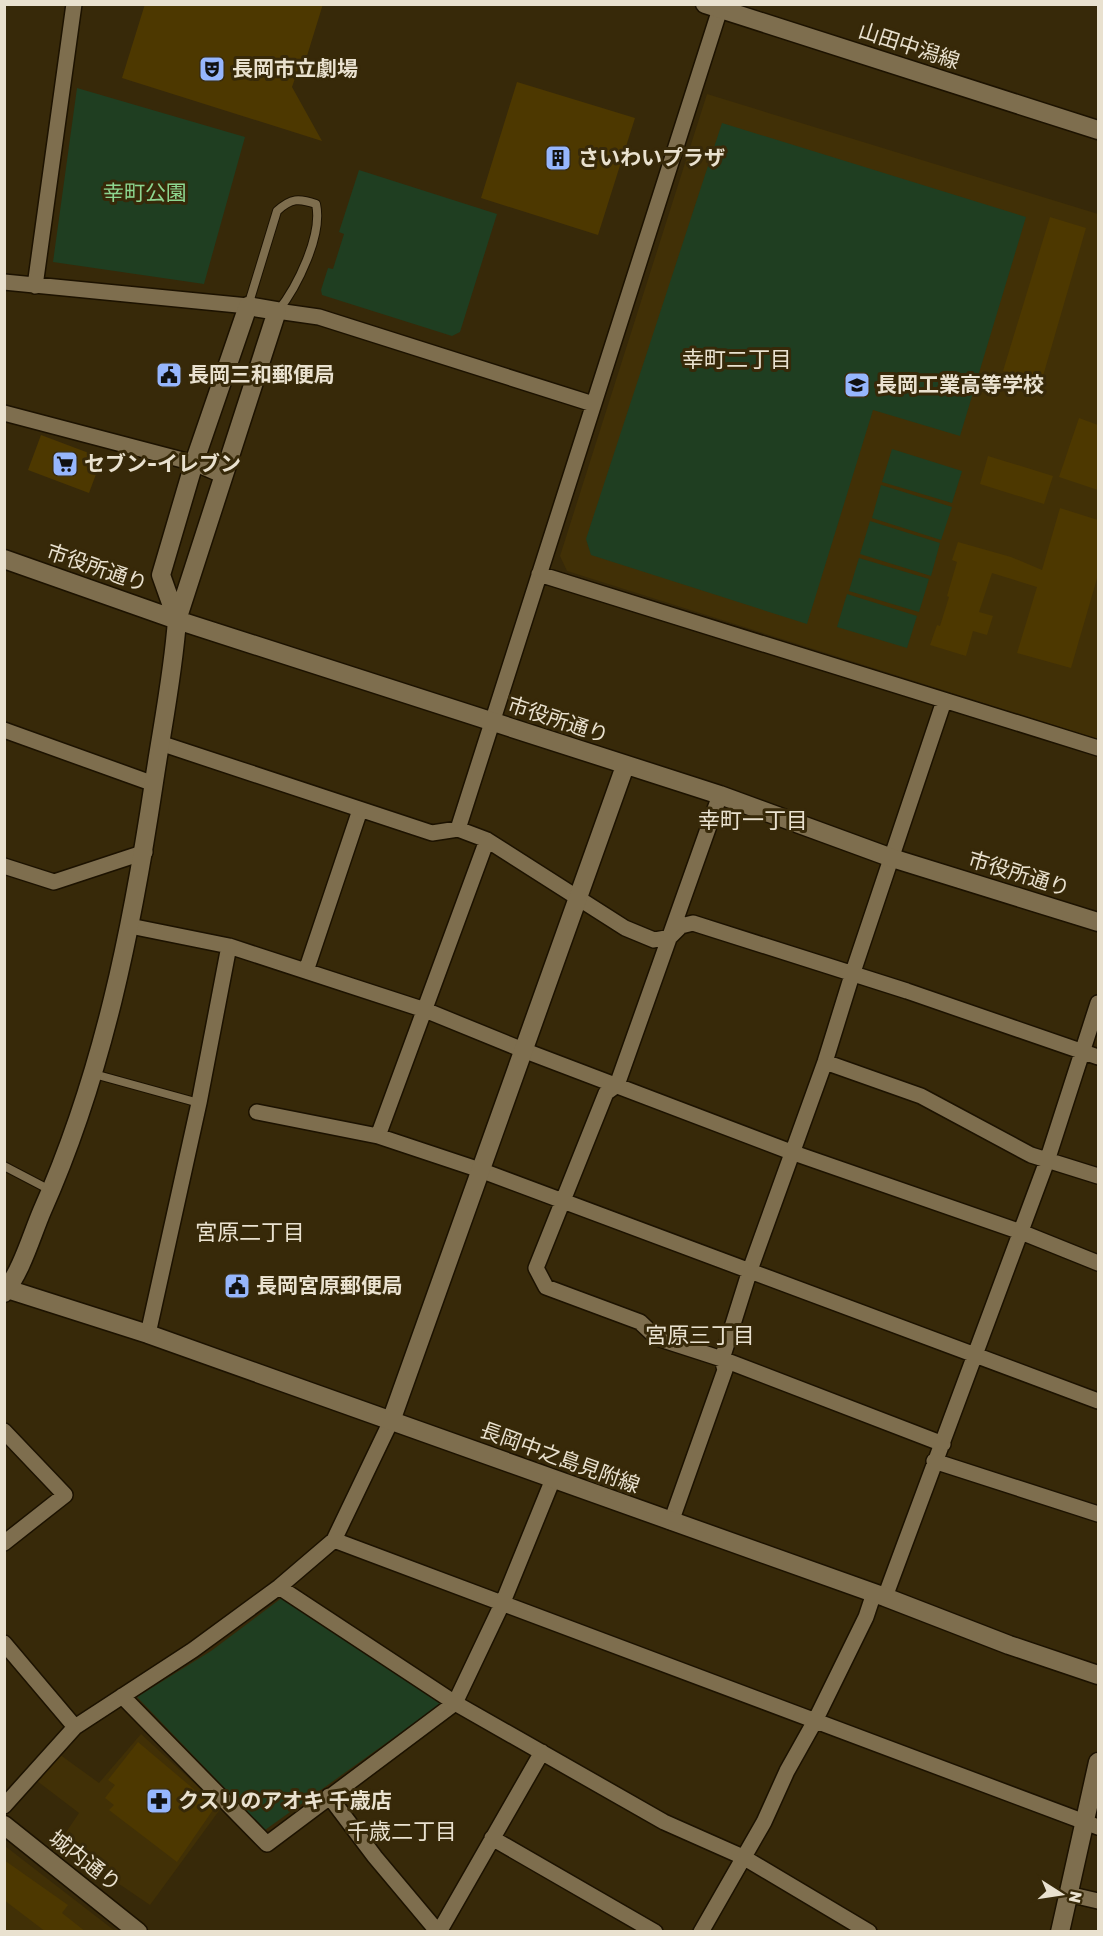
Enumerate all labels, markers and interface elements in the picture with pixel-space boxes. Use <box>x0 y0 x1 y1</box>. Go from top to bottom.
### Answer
street label: 山田中潟線 <box>855 17 963 74</box>
theatre icon: 長岡市立劇場 <box>197 54 227 84</box>
place label: 長岡市立劇場 <box>232 56 358 81</box>
building icon: さいわいプラザ <box>543 143 573 173</box>
place label: さいわいプラザ <box>578 145 725 170</box>
park label: 幸町公園 <box>103 180 187 205</box>
district label: 幸町二丁目 <box>682 346 792 373</box>
public building icon: 長岡三和郵便局 <box>154 360 184 390</box>
place label: 長岡三和郵便局 <box>188 362 335 387</box>
school or university icon: 長岡工業高等学校 <box>842 370 872 400</box>
place label: 長岡工業高等学校 <box>876 372 1044 397</box>
supermarket icon: セブン-イレブン <box>50 449 80 479</box>
place label: セブン-イレブン <box>84 451 241 476</box>
street label: 市役所通り <box>43 539 151 596</box>
street label: 市役所通り <box>504 691 612 748</box>
district label: 幸町一丁目 <box>698 807 808 834</box>
street label: 市役所通り <box>965 846 1073 901</box>
district label: 宮原二丁目 <box>195 1219 305 1246</box>
public building icon: 長岡宮原郵便局 <box>222 1271 252 1301</box>
place label: 長岡宮原郵便局 <box>256 1273 403 1298</box>
district label: 宮原三丁目 <box>645 1322 755 1349</box>
street label: 長岡中之島見附線 <box>477 1417 643 1498</box>
pharmacy icon: クスリのアオキ 千歳店 <box>144 1786 174 1816</box>
place label: クスリのアオキ 千歳店 <box>178 1788 392 1813</box>
district label: 千歳二丁目 <box>347 1818 457 1845</box>
street label: 城内通り <box>45 1825 126 1896</box>
north arrow <box>1031 1864 1091 1924</box>
text: N <box>1065 1889 1086 1905</box>

